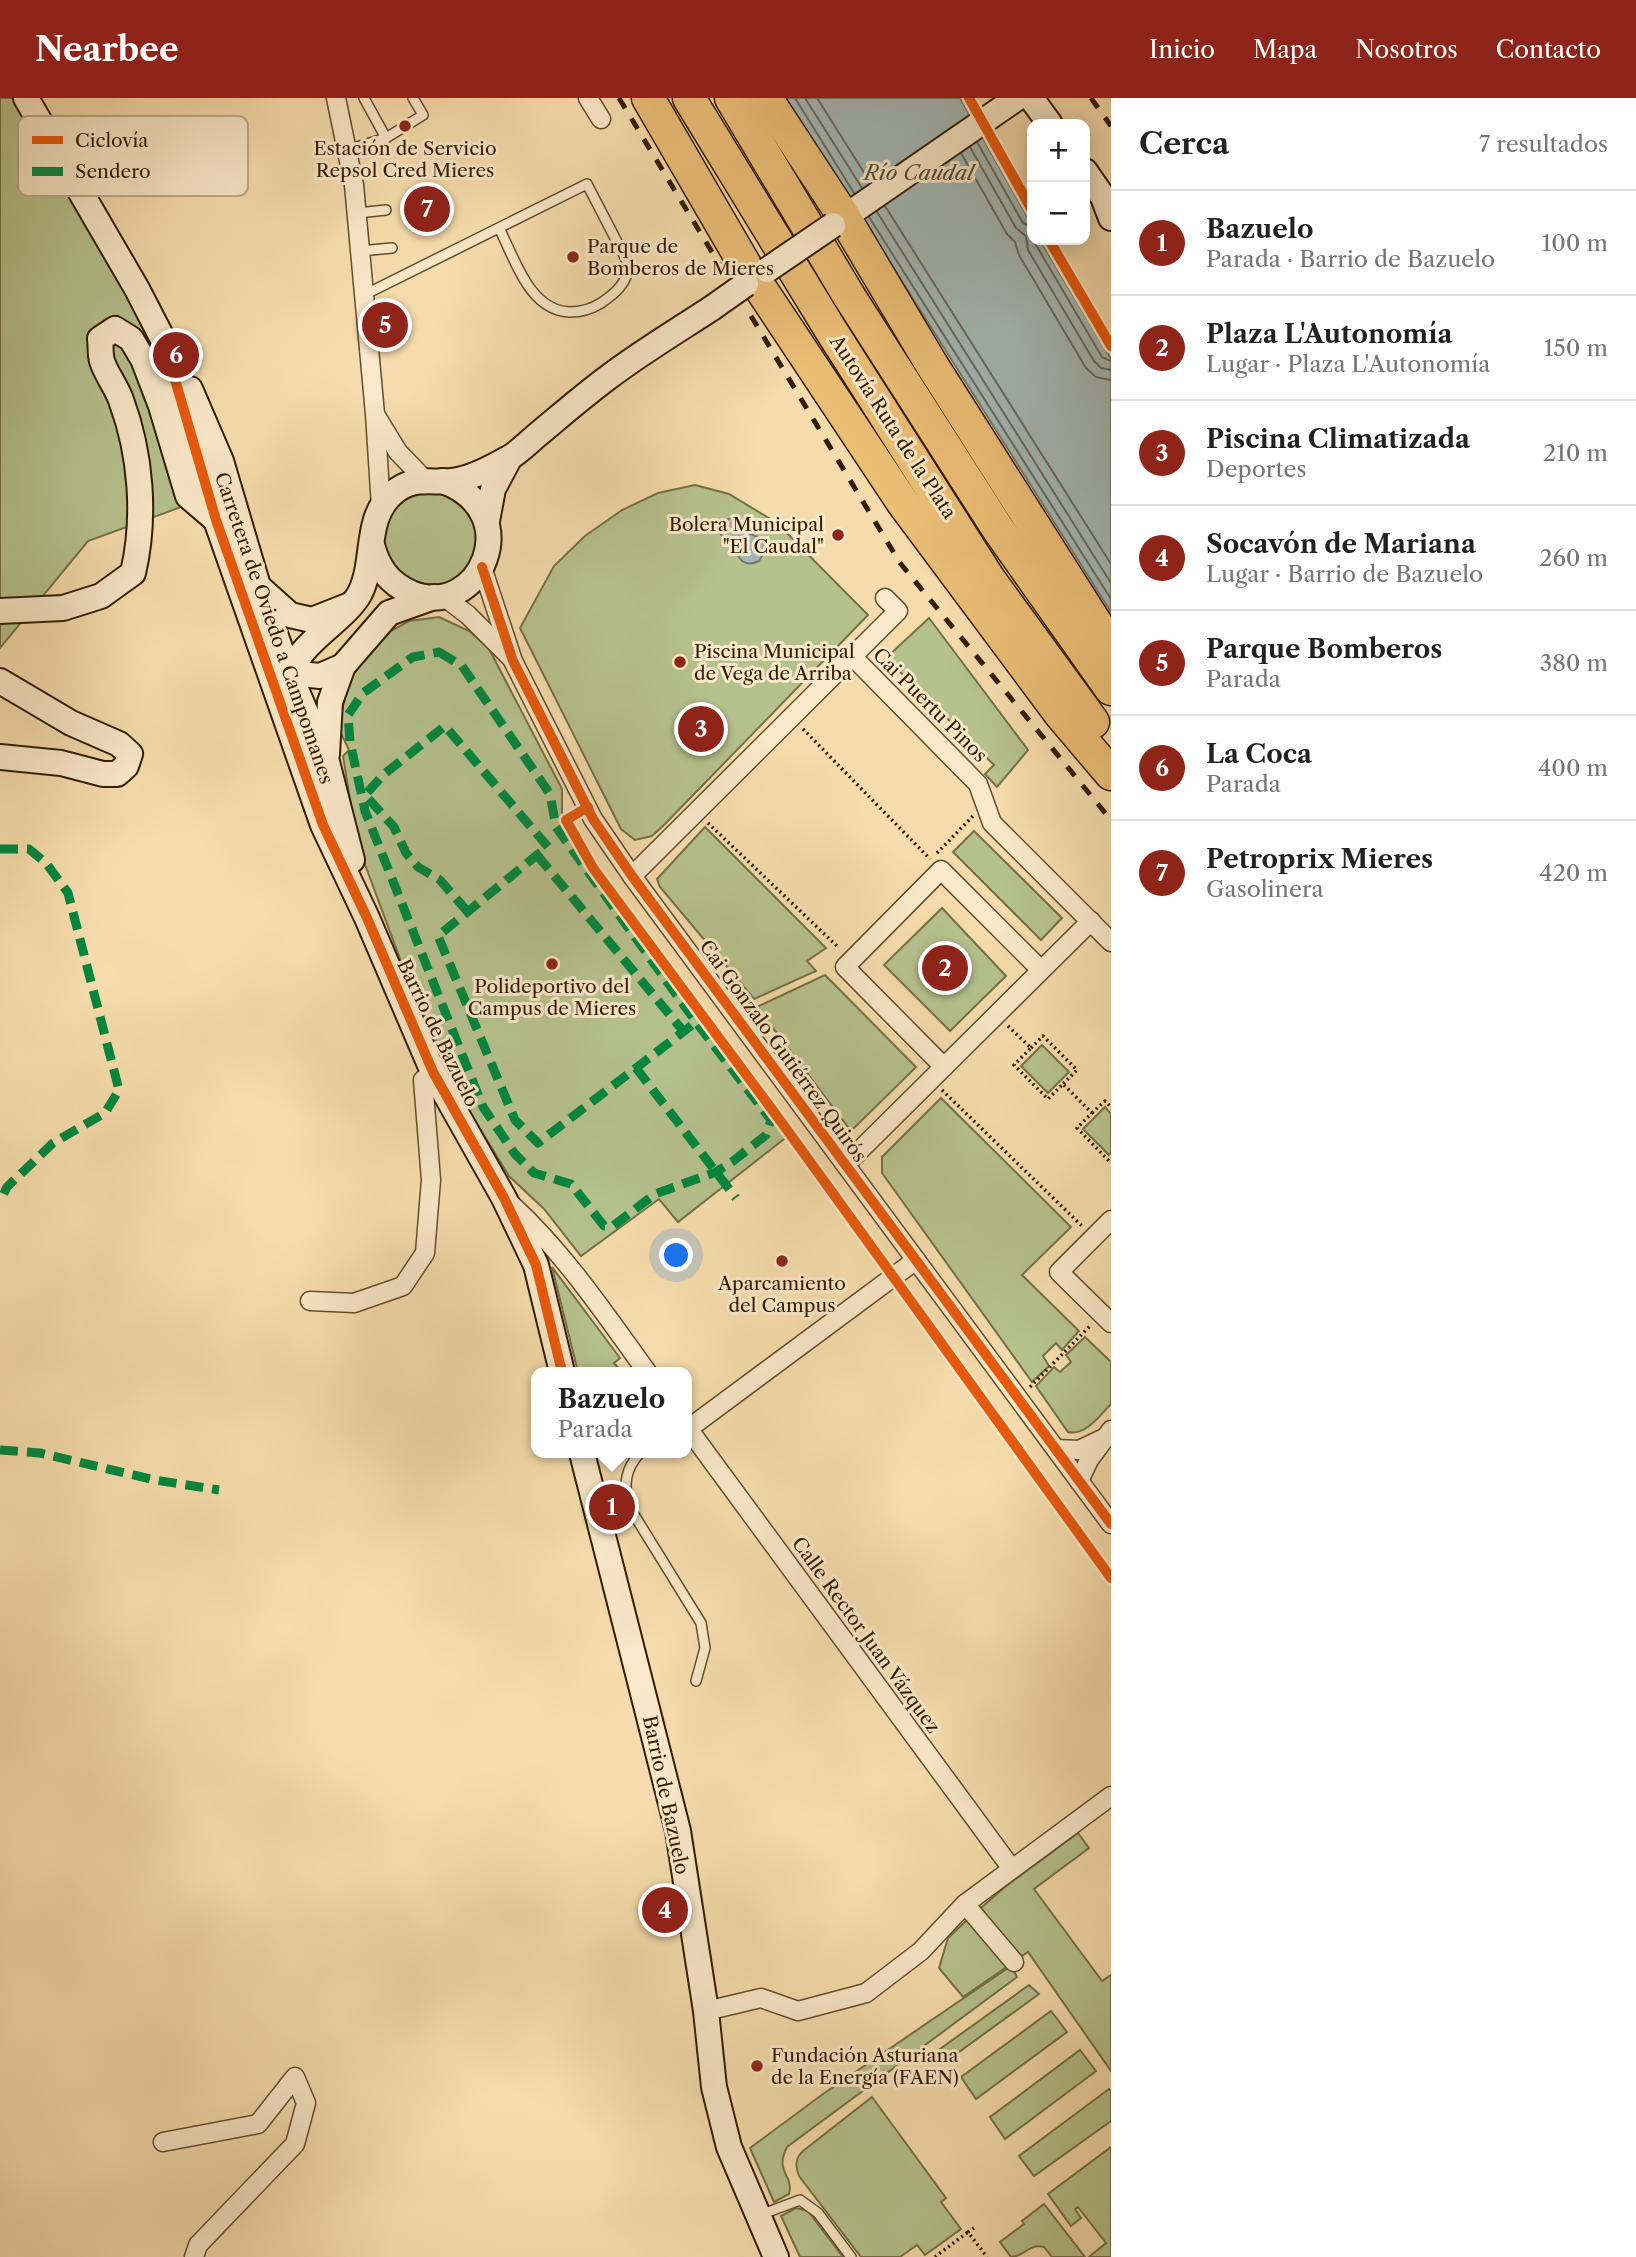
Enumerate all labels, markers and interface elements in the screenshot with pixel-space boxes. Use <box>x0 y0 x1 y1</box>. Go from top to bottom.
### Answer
text: Nearbee <box>35 29 179 70</box>
text: Inicio <box>1149 35 1215 64</box>
text: Mapa <box>1253 35 1317 64</box>
text: Nosotros <box>1355 35 1458 64</box>
text: Contacto <box>1496 35 1601 64</box>
legend <box>18 116 248 196</box>
marker: Estación de Servicio Repsol Cred Mieres <box>397 118 413 134</box>
map controls <box>1027 119 1090 245</box>
button: + <box>1027 119 1090 182</box>
text: Cerca <box>1139 125 1229 162</box>
text: Ciclovía <box>75 129 148 152</box>
text: 7 resultados <box>1479 130 1608 158</box>
place label: Estación de Servicio Repsol Cred Mieres <box>313 137 497 182</box>
text: Sendero <box>75 160 151 183</box>
water label: Río Caudal <box>862 160 976 185</box>
button: − <box>1027 182 1090 245</box>
pin: 7 <box>404 183 450 235</box>
text: Bazuelo <box>1206 213 1314 245</box>
text: 1 <box>1157 229 1167 257</box>
text: 100 m <box>1542 229 1608 257</box>
place label: Parque de Bomberos de Mieres <box>587 235 774 280</box>
text: Parada · Barrio de Bazuelo <box>1206 245 1495 273</box>
marker: Parque de Bomberos de Mieres <box>565 249 581 265</box>
pin: 5 <box>362 299 408 351</box>
text: Plaza L'Autonomía <box>1206 318 1453 350</box>
pin: 6 <box>153 329 199 381</box>
street label: Autovía Ruta de la Plata <box>824 330 961 523</box>
text: 2 <box>1155 334 1169 362</box>
text: 150 m <box>1544 334 1608 362</box>
text: Lugar · Plaza L'Autonomía <box>1206 350 1490 378</box>
text: Piscina Climatizada <box>1206 423 1470 455</box>
text: 3 <box>1156 439 1169 467</box>
text: 210 m <box>1543 439 1608 467</box>
text: Deportes <box>1206 455 1307 483</box>
street label: Carretera de Oviedo a Campomanes <box>210 469 338 787</box>
place label: Bolera Municipal "El Caudal" <box>669 513 824 558</box>
marker: Bolera Municipal "El Caudal" <box>830 527 846 543</box>
text: Socavón de Mariana <box>1206 528 1476 560</box>
text: 4 <box>1155 544 1169 572</box>
text: 260 m <box>1539 544 1608 572</box>
text: Lugar · Barrio de Bazuelo <box>1206 560 1483 588</box>
text: Parque Bomberos <box>1206 633 1442 665</box>
place label: Piscina Municipal de Vega de Arriba <box>694 640 855 685</box>
street label: Cai Puertu Pinos <box>868 643 992 767</box>
text: 5 <box>1156 649 1168 677</box>
text: 380 m <box>1540 649 1608 677</box>
marker: Piscina Municipal de Vega de Arriba <box>672 654 688 670</box>
text: Parada <box>1206 665 1281 693</box>
pin: 3 <box>678 703 724 755</box>
text: La Coca <box>1206 738 1312 770</box>
text: 6 <box>1155 754 1169 782</box>
text: 400 m <box>1538 754 1608 782</box>
text: Parada <box>1206 770 1281 798</box>
text: Petroprix Mieres <box>1206 843 1433 875</box>
text: 7 <box>1156 859 1168 887</box>
text: 420 m <box>1539 859 1608 887</box>
text: Gasolinera <box>1206 875 1324 903</box>
street label: Cai Gonzalo Gutiérrez Quirós <box>695 935 871 1167</box>
pin: 2 <box>922 942 968 994</box>
street label: Barrio de Bazuelo <box>392 955 484 1111</box>
marker: Polideportivo del Campus de Mieres <box>544 956 560 972</box>
place label: Polideportivo del Campus de Mieres <box>468 975 636 1020</box>
your location <box>659 1238 693 1272</box>
marker: Aparcamiento del Campus <box>774 1253 790 1269</box>
place label: Aparcamiento del Campus <box>717 1272 846 1317</box>
popup <box>531 1367 692 1458</box>
text: Bazuelo <box>558 1383 665 1415</box>
text: Parada <box>558 1415 633 1443</box>
pin: 1 <box>589 1481 635 1533</box>
street label: Calle Rector Juan Vázquez <box>787 1532 945 1738</box>
street label: Barrio de Bazuelo <box>638 1713 694 1877</box>
pin: 4 <box>642 1884 688 1936</box>
place label: Fundación Asturiana de la Energía (FAEN) <box>771 2044 959 2089</box>
marker: Fundación Asturiana de la Energía (FAEN) <box>749 2058 765 2074</box>

